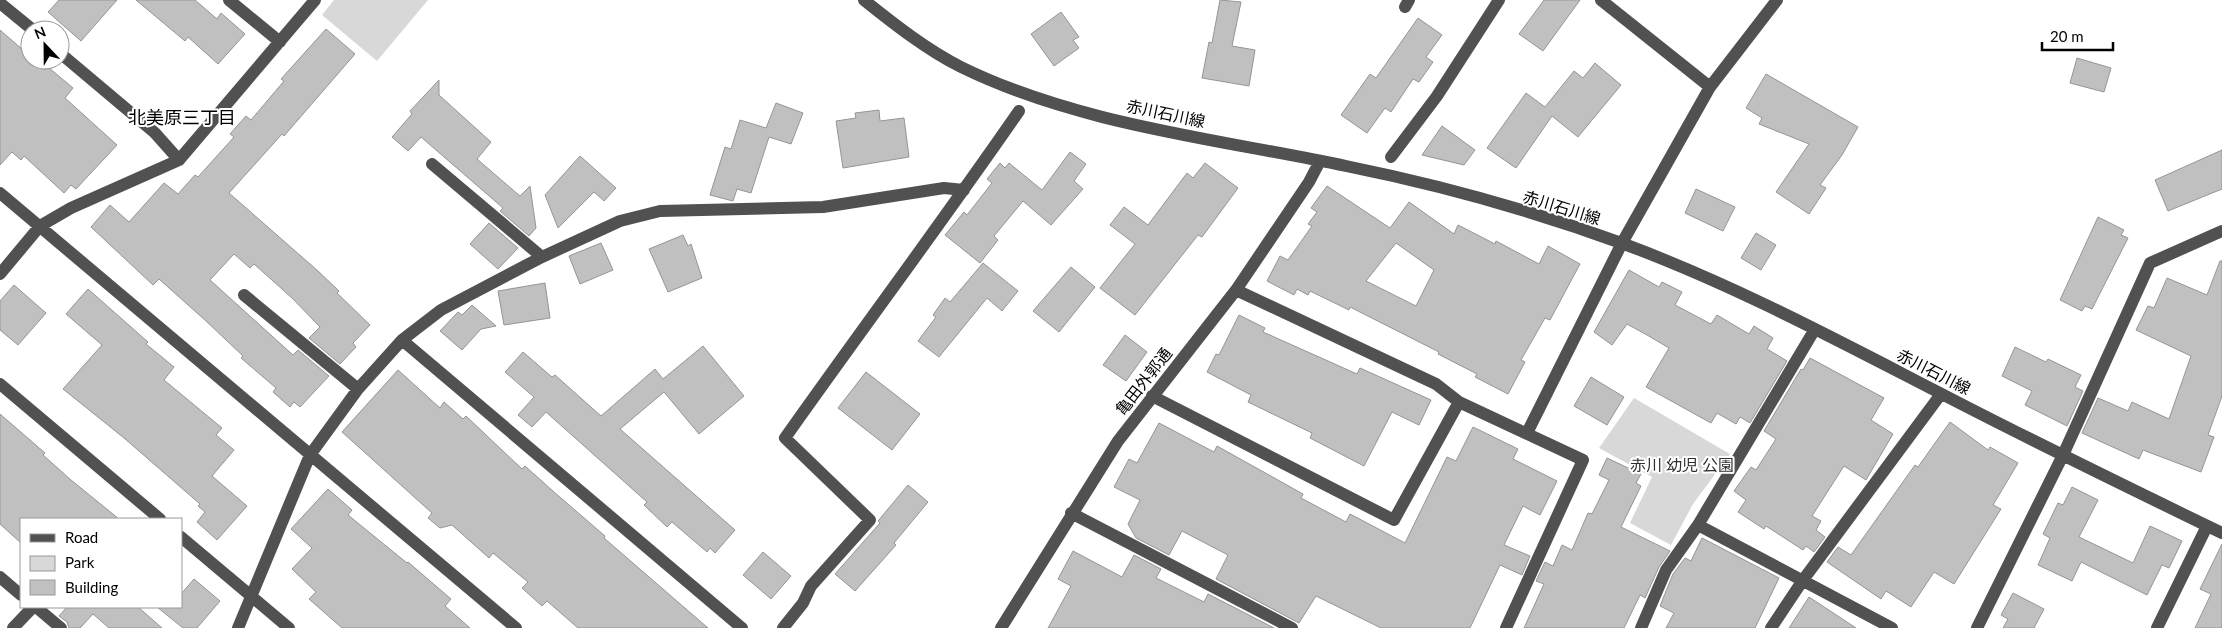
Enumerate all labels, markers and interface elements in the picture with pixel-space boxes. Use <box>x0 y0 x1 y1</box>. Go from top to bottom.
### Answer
north arrow <box>20 20 70 70</box>
scale bar <box>2042 20 2113 52</box>
text: N <box>32 23 48 42</box>
text: 20 m <box>2050 27 2084 45</box>
street label: 赤川石川線 <box>1125 95 1207 131</box>
district label: 北美原三丁目 <box>128 106 236 128</box>
street label: 赤川石川線 <box>1521 186 1603 228</box>
street label: 亀田外郭通 <box>1111 344 1175 418</box>
street label: 赤川石川線 <box>1894 344 1974 398</box>
park label: 赤川 幼児 公園 <box>1630 455 1734 474</box>
legend <box>20 518 182 608</box>
text: Road <box>65 528 98 546</box>
text: Park <box>65 553 95 571</box>
text: Building <box>65 578 118 596</box>

